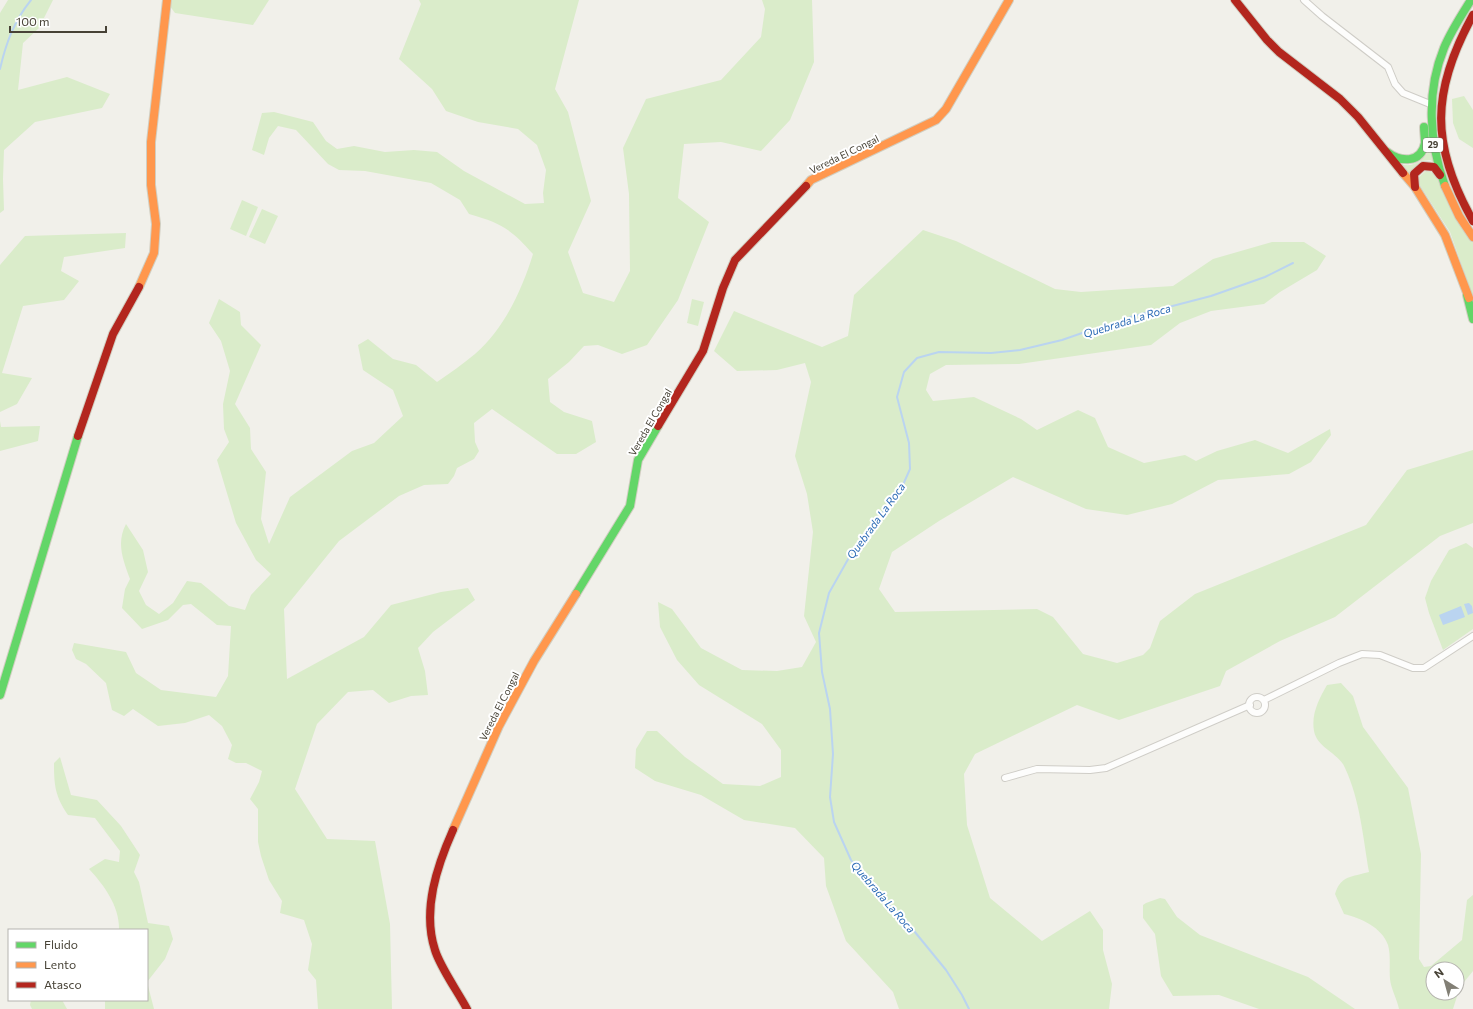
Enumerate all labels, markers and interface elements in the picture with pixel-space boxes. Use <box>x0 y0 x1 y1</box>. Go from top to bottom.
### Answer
scale bar <box>10 8 106 34</box>
text: 100 m <box>16 14 50 28</box>
street label: Vereda El Congal <box>807 132 881 176</box>
road number: 29 <box>1423 138 1443 152</box>
water label: Quebrada La Roca <box>1082 301 1172 340</box>
street label: Vereda El Congal <box>626 386 674 458</box>
water label: Quebrada La Roca <box>844 480 908 561</box>
street label: Vereda El Congal <box>477 670 521 742</box>
water label: Quebrada La Roca <box>849 858 918 935</box>
legend <box>8 929 148 1001</box>
text: Fluido <box>44 937 78 951</box>
text: Lento <box>44 957 76 971</box>
north arrow <box>1425 961 1465 1001</box>
text: N <box>1431 965 1446 980</box>
text: Atasco <box>44 977 82 991</box>

